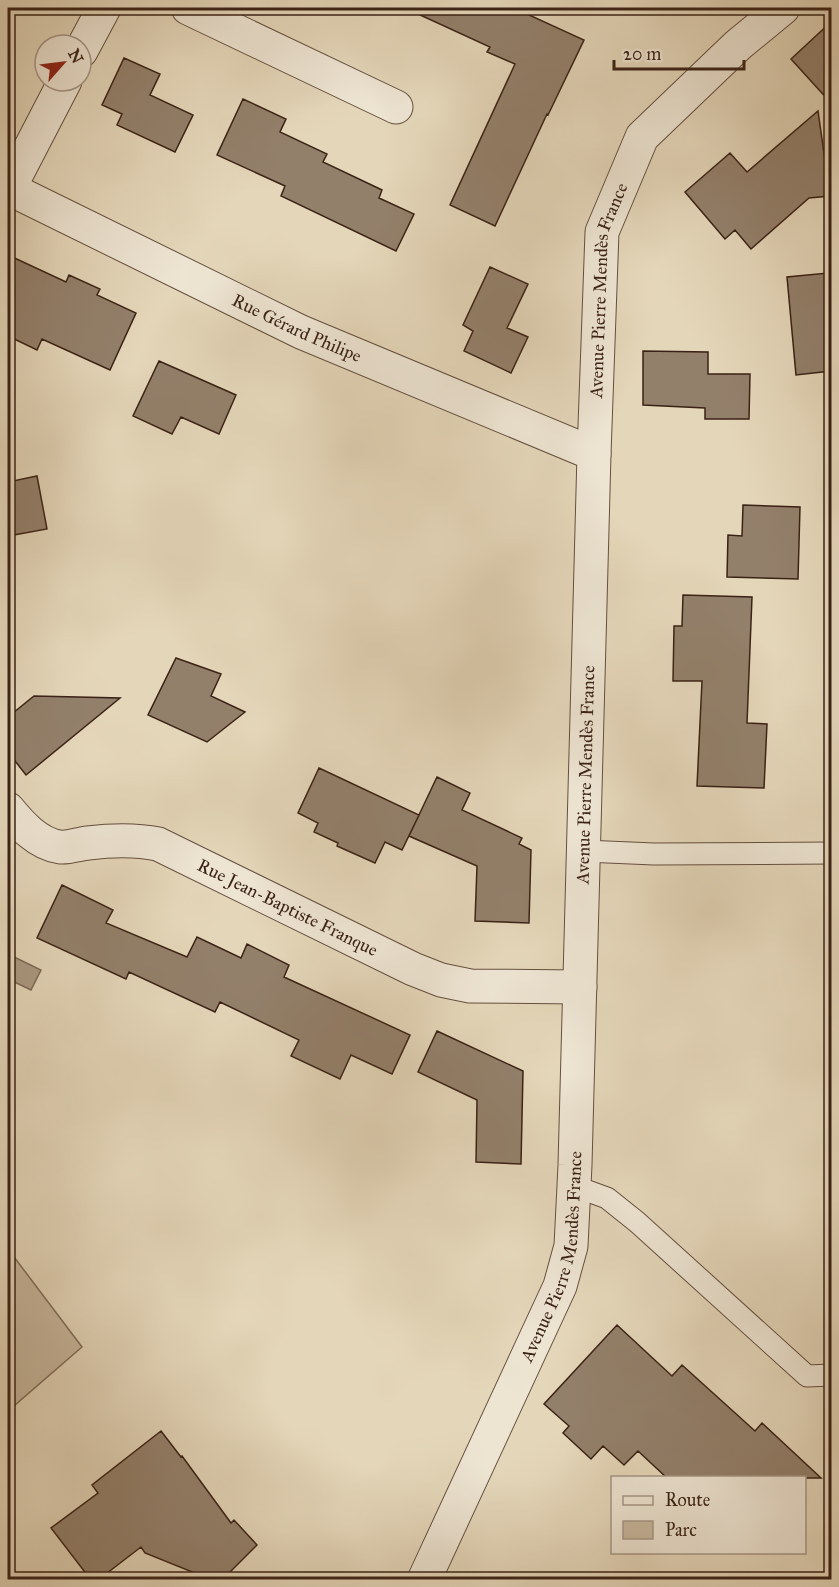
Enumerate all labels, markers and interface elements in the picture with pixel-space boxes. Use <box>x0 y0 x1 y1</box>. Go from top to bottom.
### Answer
north arrow <box>33 33 93 93</box>
scale bar <box>614 33 744 71</box>
text: 20 m <box>623 43 661 65</box>
text: N <box>64 46 88 67</box>
street label: Avenue Pierre Mendès France <box>585 179 632 400</box>
street label: Rue Gérard Philipe <box>229 289 365 367</box>
street label: Avenue Pierre Mendès France <box>571 665 599 885</box>
street label: Rue Jean-Baptiste Franque <box>194 854 381 961</box>
street label: Avenue Pierre Mendès France <box>515 1151 586 1366</box>
legend <box>611 1476 806 1554</box>
text: Route <box>665 1489 710 1511</box>
text: Parc <box>665 1519 697 1541</box>

